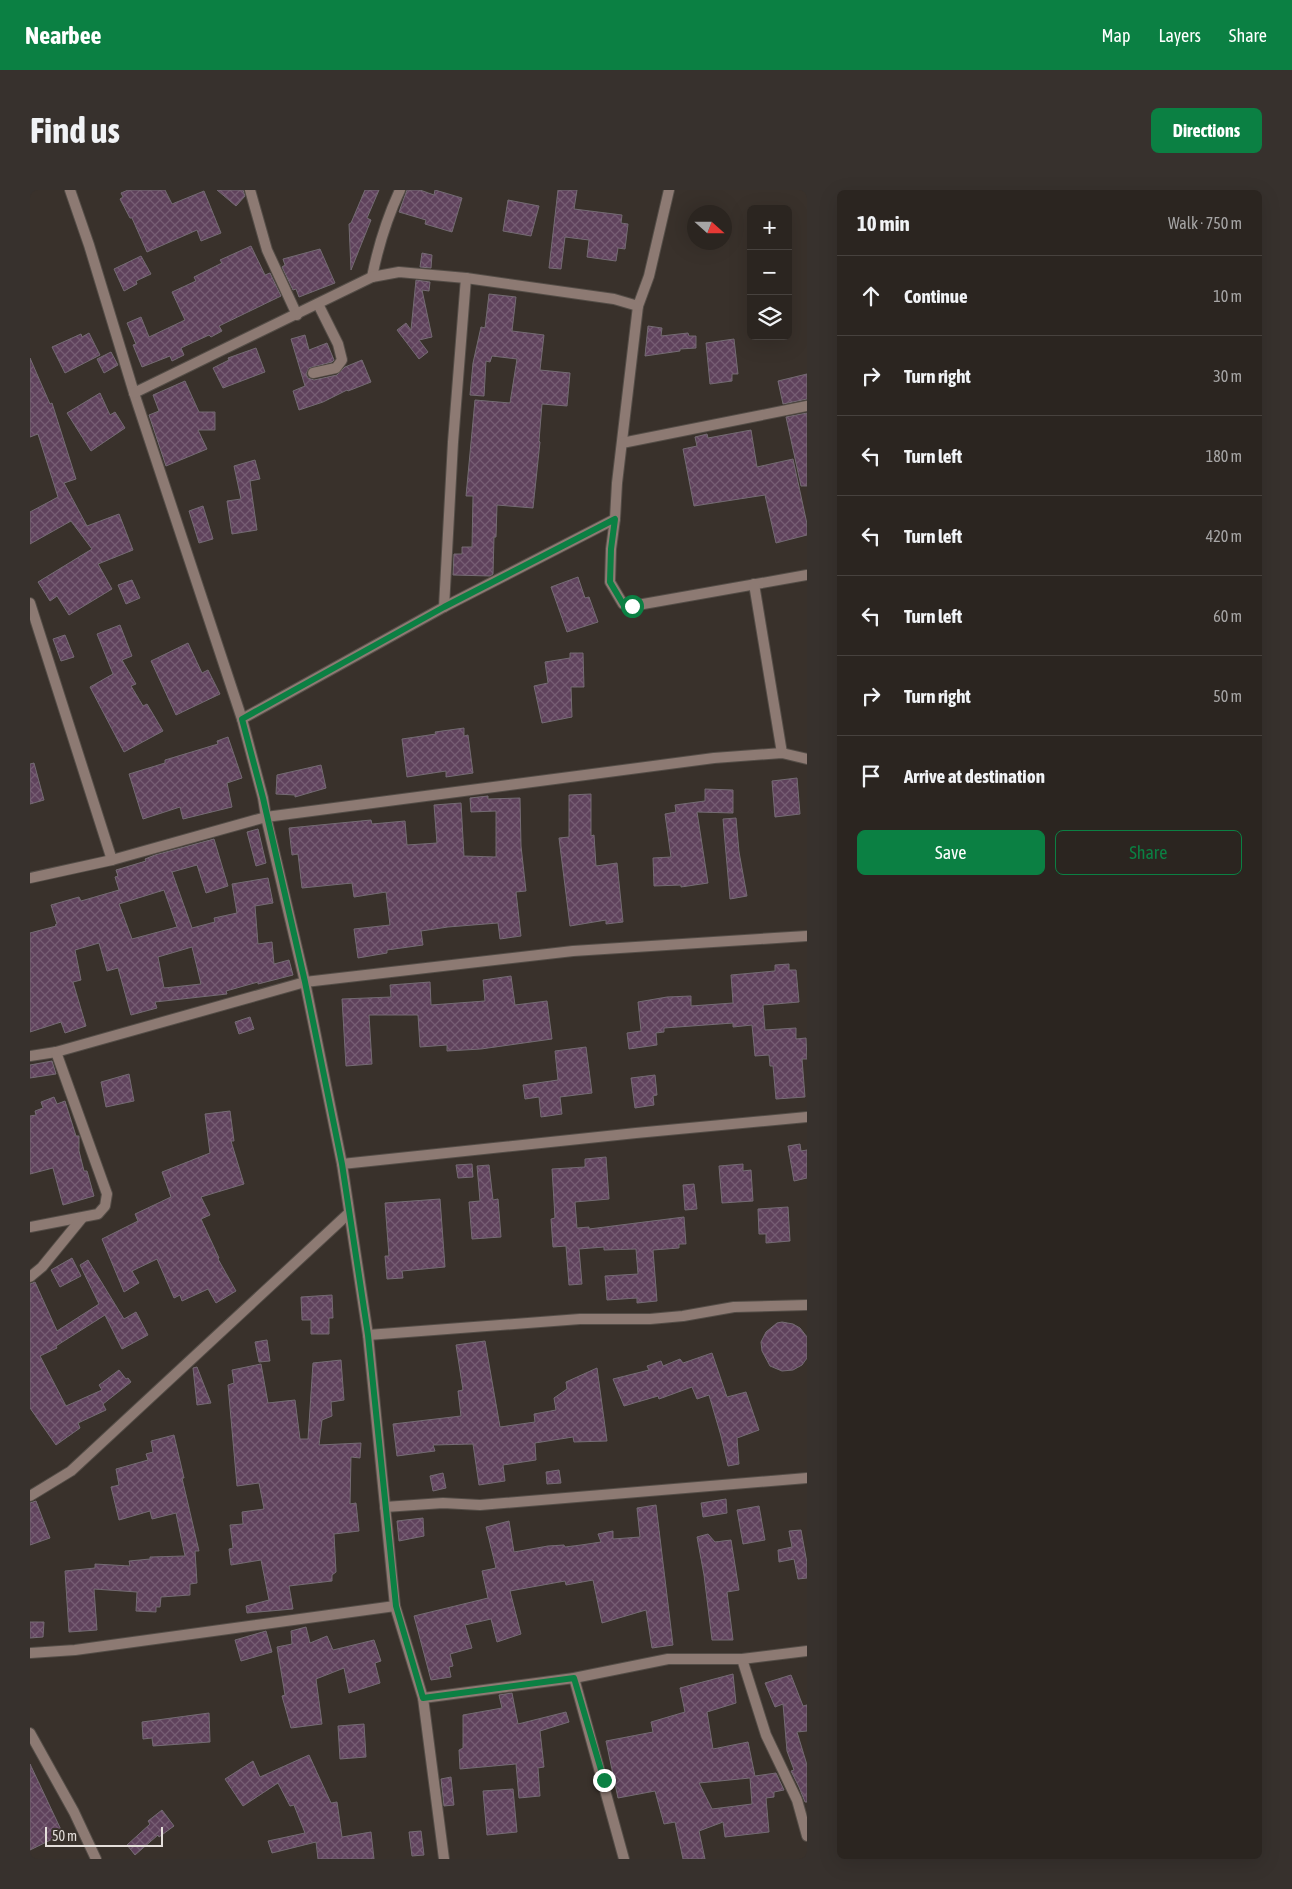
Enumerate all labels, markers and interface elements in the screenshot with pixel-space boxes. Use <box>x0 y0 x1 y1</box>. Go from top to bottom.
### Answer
text: Nearbee <box>25 22 101 49</box>
text: Map <box>1101 25 1130 46</box>
text: Layers <box>1158 25 1201 46</box>
text: Share <box>1229 25 1267 46</box>
button: Directions <box>1151 108 1262 153</box>
text: Find us <box>30 110 120 150</box>
north arrow <box>687 205 732 250</box>
map controls <box>747 205 792 340</box>
button: + <box>747 205 792 250</box>
text: 10 min <box>857 211 910 235</box>
text: Walk · 750 m <box>1168 214 1242 232</box>
button: − <box>747 250 792 295</box>
icon: ahead <box>857 282 885 310</box>
text: Continue <box>904 285 968 307</box>
text: 10 m <box>1213 287 1242 305</box>
button: layers <box>747 295 792 340</box>
icon: right <box>857 362 885 390</box>
text: Turn right <box>904 365 971 387</box>
text: 30 m <box>1213 367 1242 385</box>
icon: left <box>857 442 885 470</box>
text: Turn left <box>904 445 962 467</box>
text: 180 m <box>1206 447 1242 465</box>
icon: left <box>857 522 885 550</box>
text: Turn left <box>904 525 962 547</box>
text: 420 m <box>1206 527 1242 545</box>
route start <box>621 595 644 618</box>
icon: left <box>857 602 885 630</box>
text: Turn left <box>904 605 962 627</box>
text: 60 m <box>1213 607 1242 625</box>
icon: right <box>857 682 885 710</box>
text: Turn right <box>904 685 971 707</box>
text: 50 m <box>1213 687 1242 705</box>
icon: arrive <box>857 762 885 790</box>
text: Arrive at destination <box>904 765 1045 787</box>
button: Save <box>857 830 1045 875</box>
button: Share <box>1055 830 1242 875</box>
route end <box>593 1769 616 1792</box>
scale bar <box>45 1824 162 1847</box>
text: 50 m <box>52 1828 77 1844</box>

